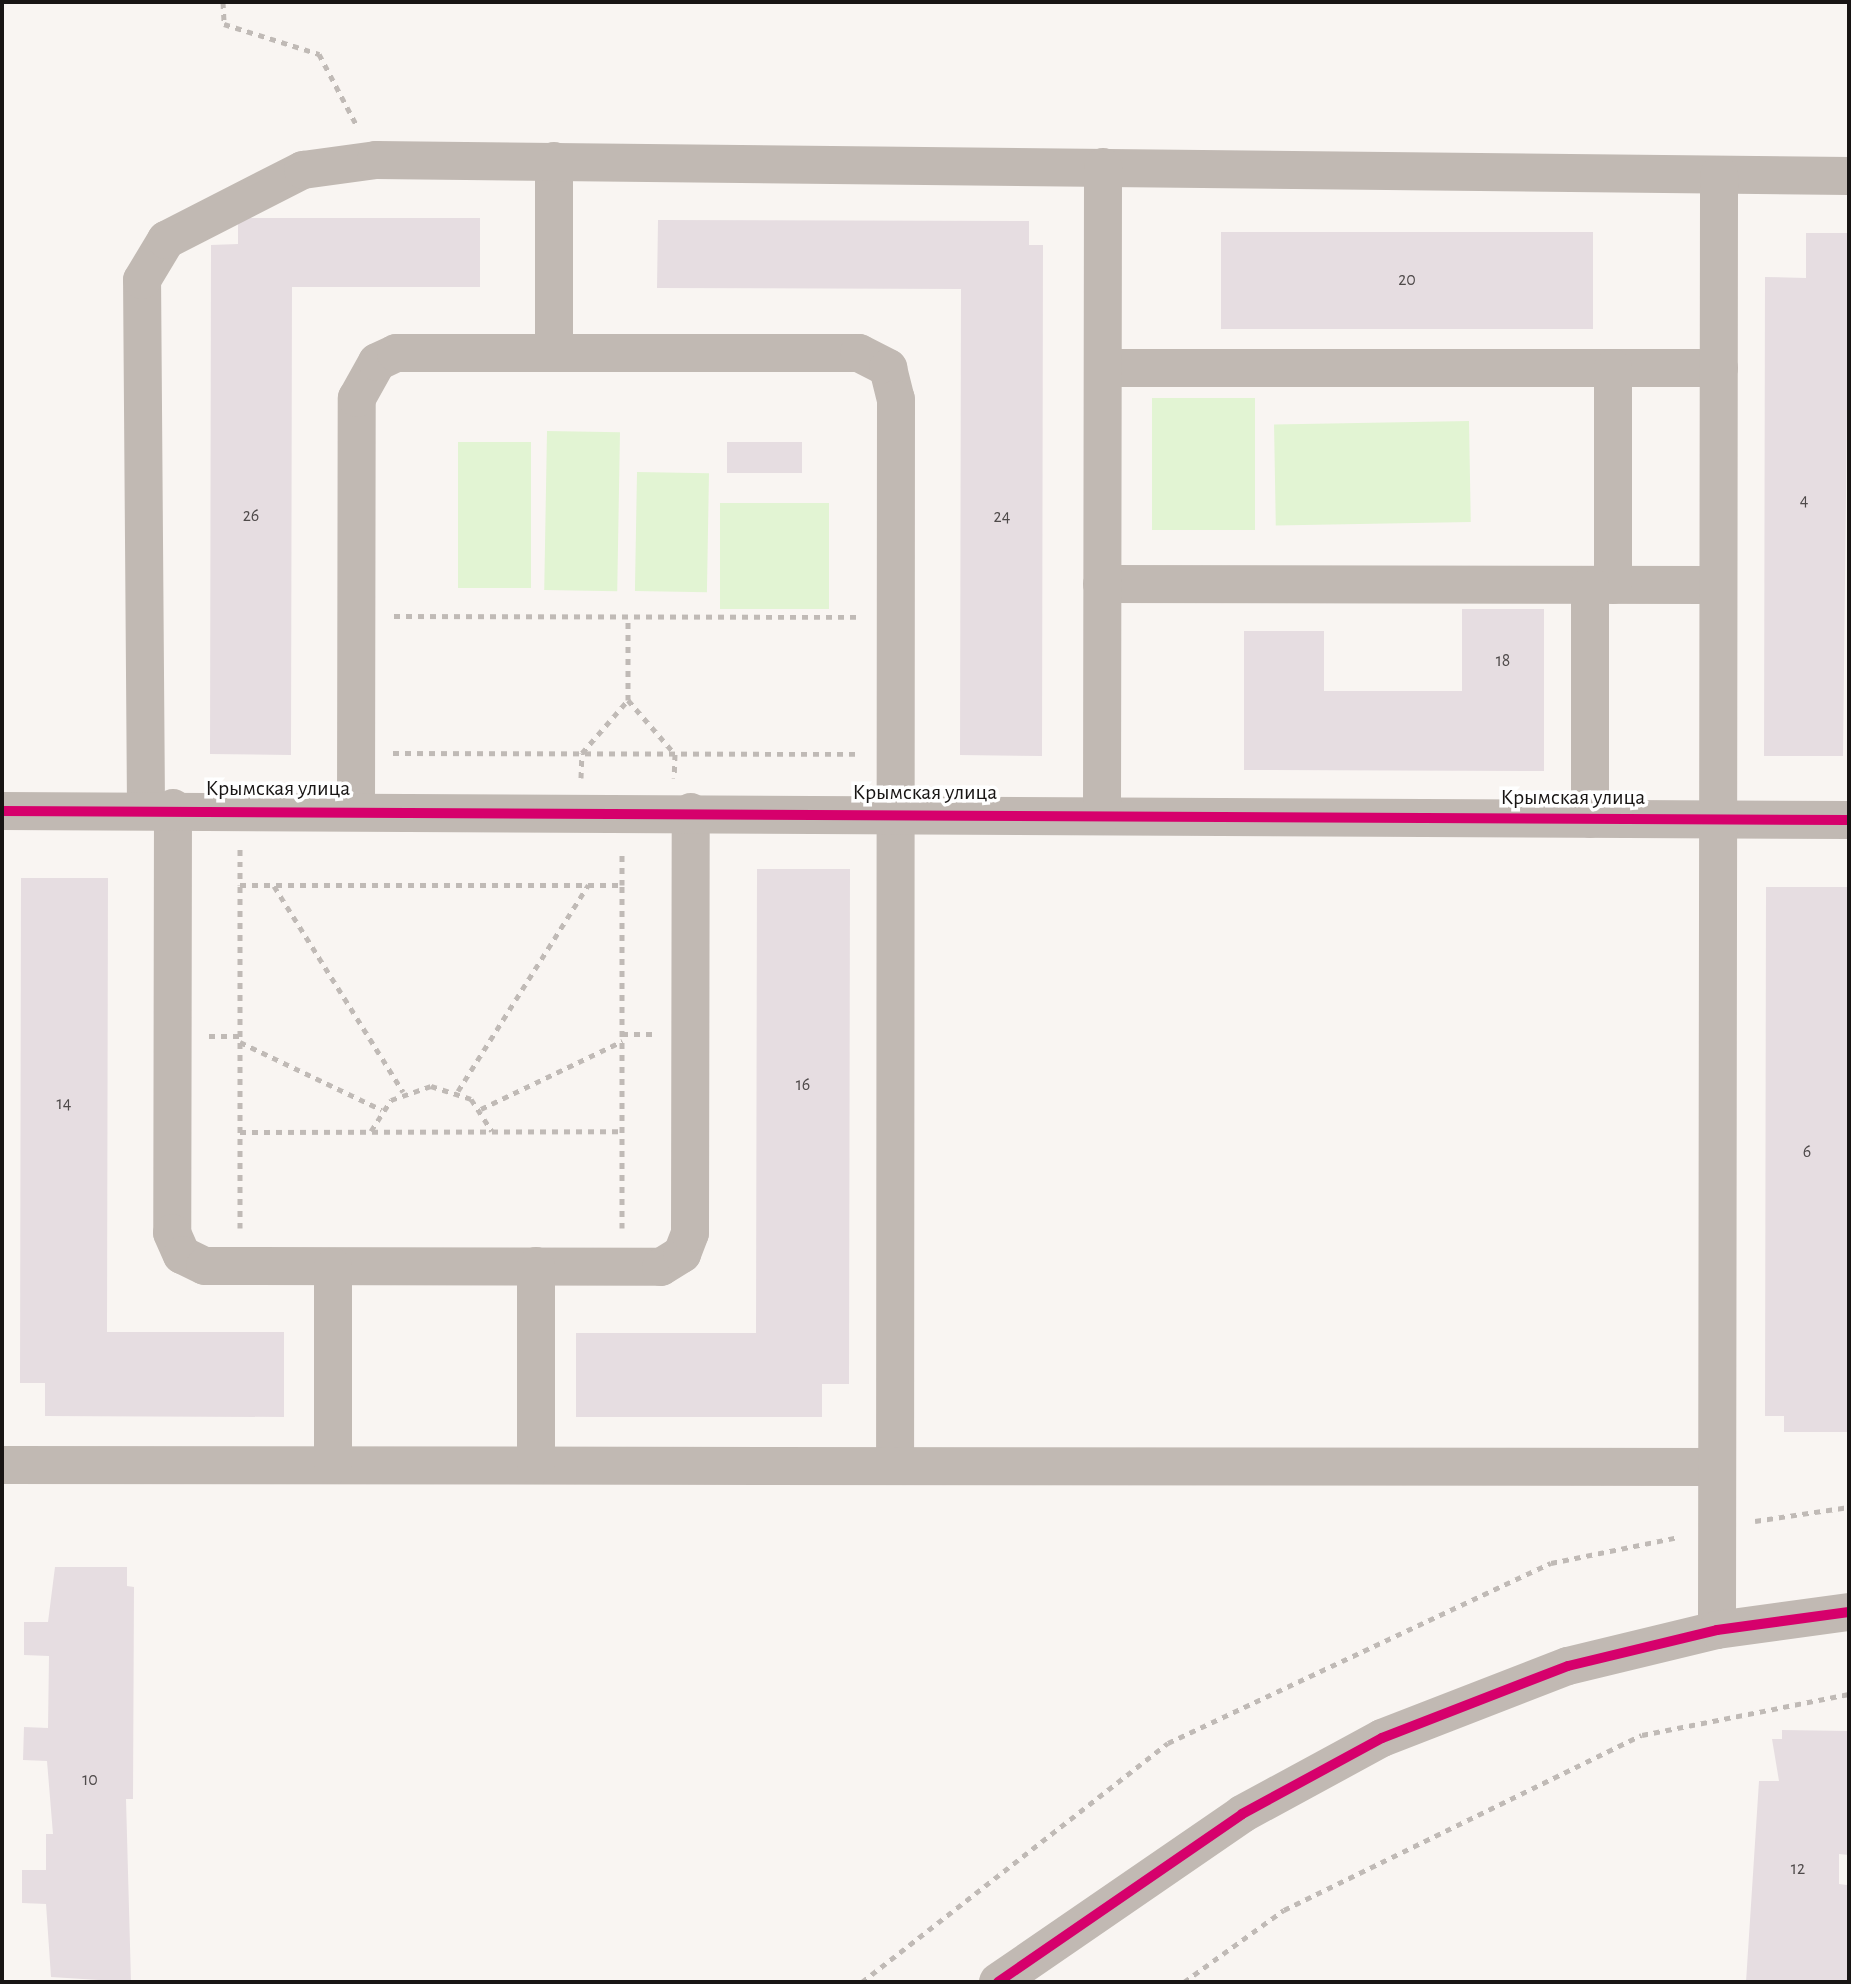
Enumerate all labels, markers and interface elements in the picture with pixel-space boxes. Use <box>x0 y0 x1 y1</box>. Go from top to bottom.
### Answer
house number: 20 <box>1398 269 1416 291</box>
house number: 4 <box>1800 490 1808 512</box>
house number: 26 <box>243 505 259 527</box>
house number: 24 <box>994 506 1010 528</box>
house number: 18 <box>1496 650 1510 672</box>
street label: Крымская улица <box>206 776 350 802</box>
street label: Крымская улица <box>853 780 997 806</box>
street label: Крымская улица <box>1501 785 1645 811</box>
house number: 16 <box>796 1074 810 1096</box>
house number: 14 <box>57 1093 71 1115</box>
house number: 6 <box>1803 1141 1811 1163</box>
house number: 10 <box>82 1769 98 1791</box>
house number: 12 <box>1791 1858 1805 1880</box>

